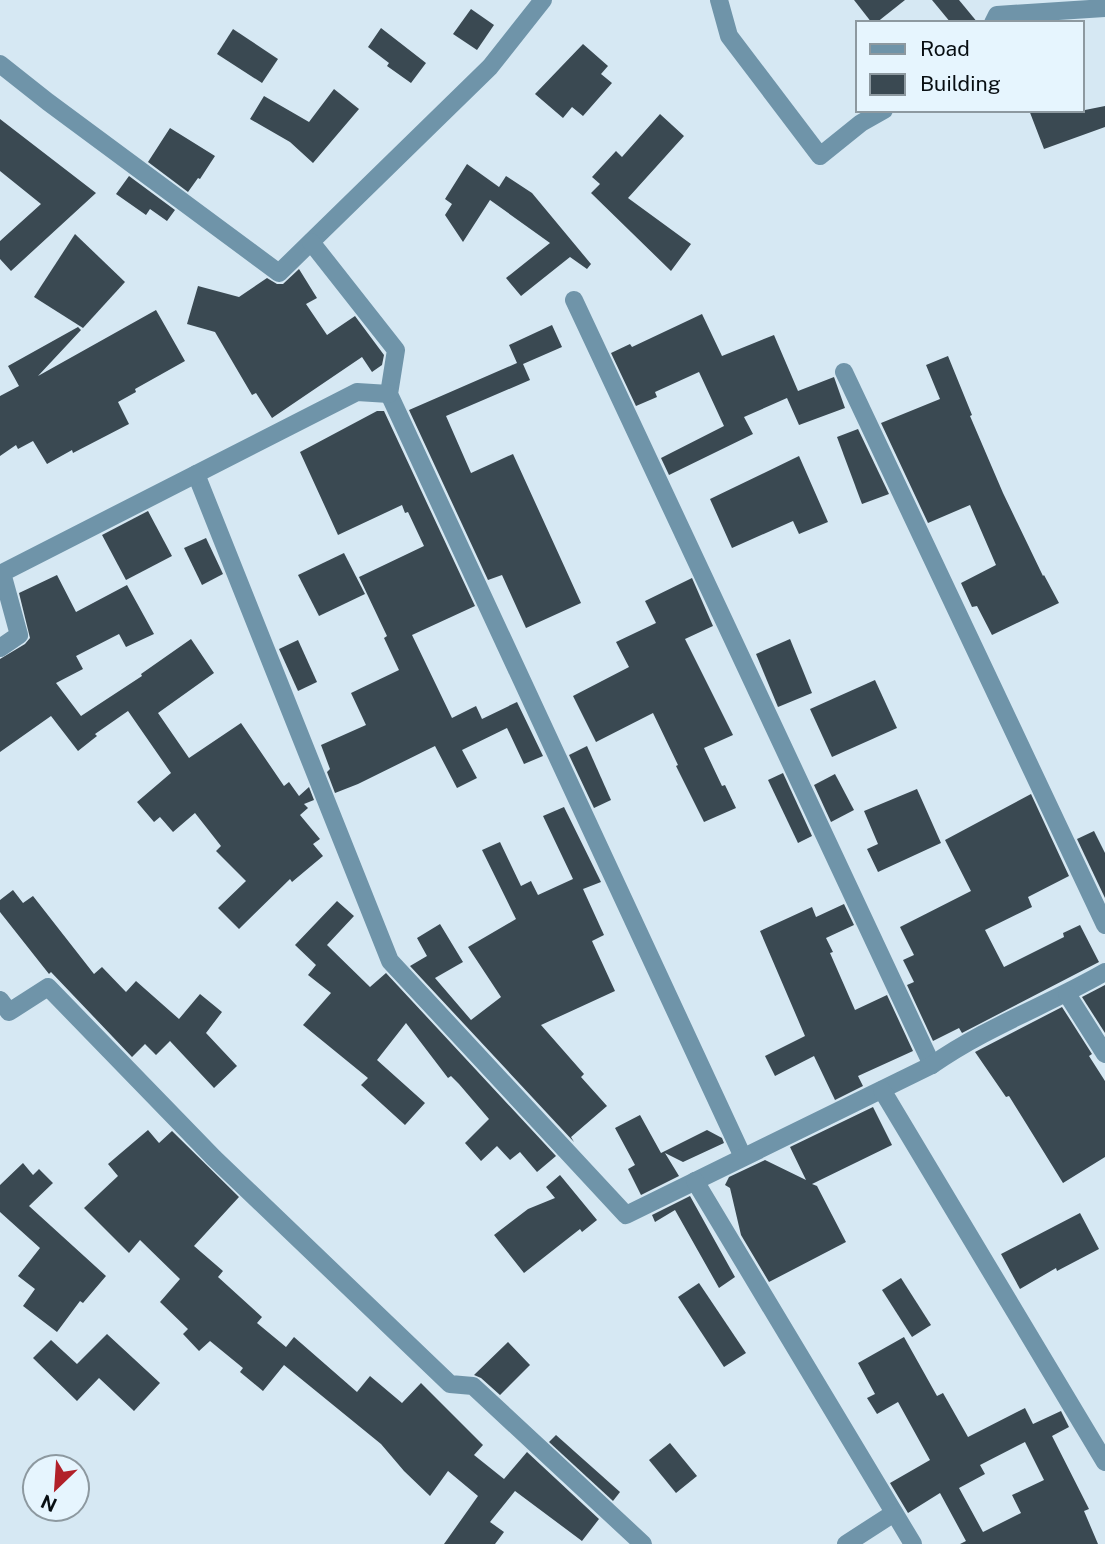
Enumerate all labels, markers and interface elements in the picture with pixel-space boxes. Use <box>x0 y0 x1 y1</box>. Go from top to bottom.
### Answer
legend <box>856 21 1084 112</box>
text: Road <box>920 36 970 61</box>
text: Building <box>920 71 1001 96</box>
north arrow <box>21 1453 91 1523</box>
text: N <box>37 1490 60 1517</box>

